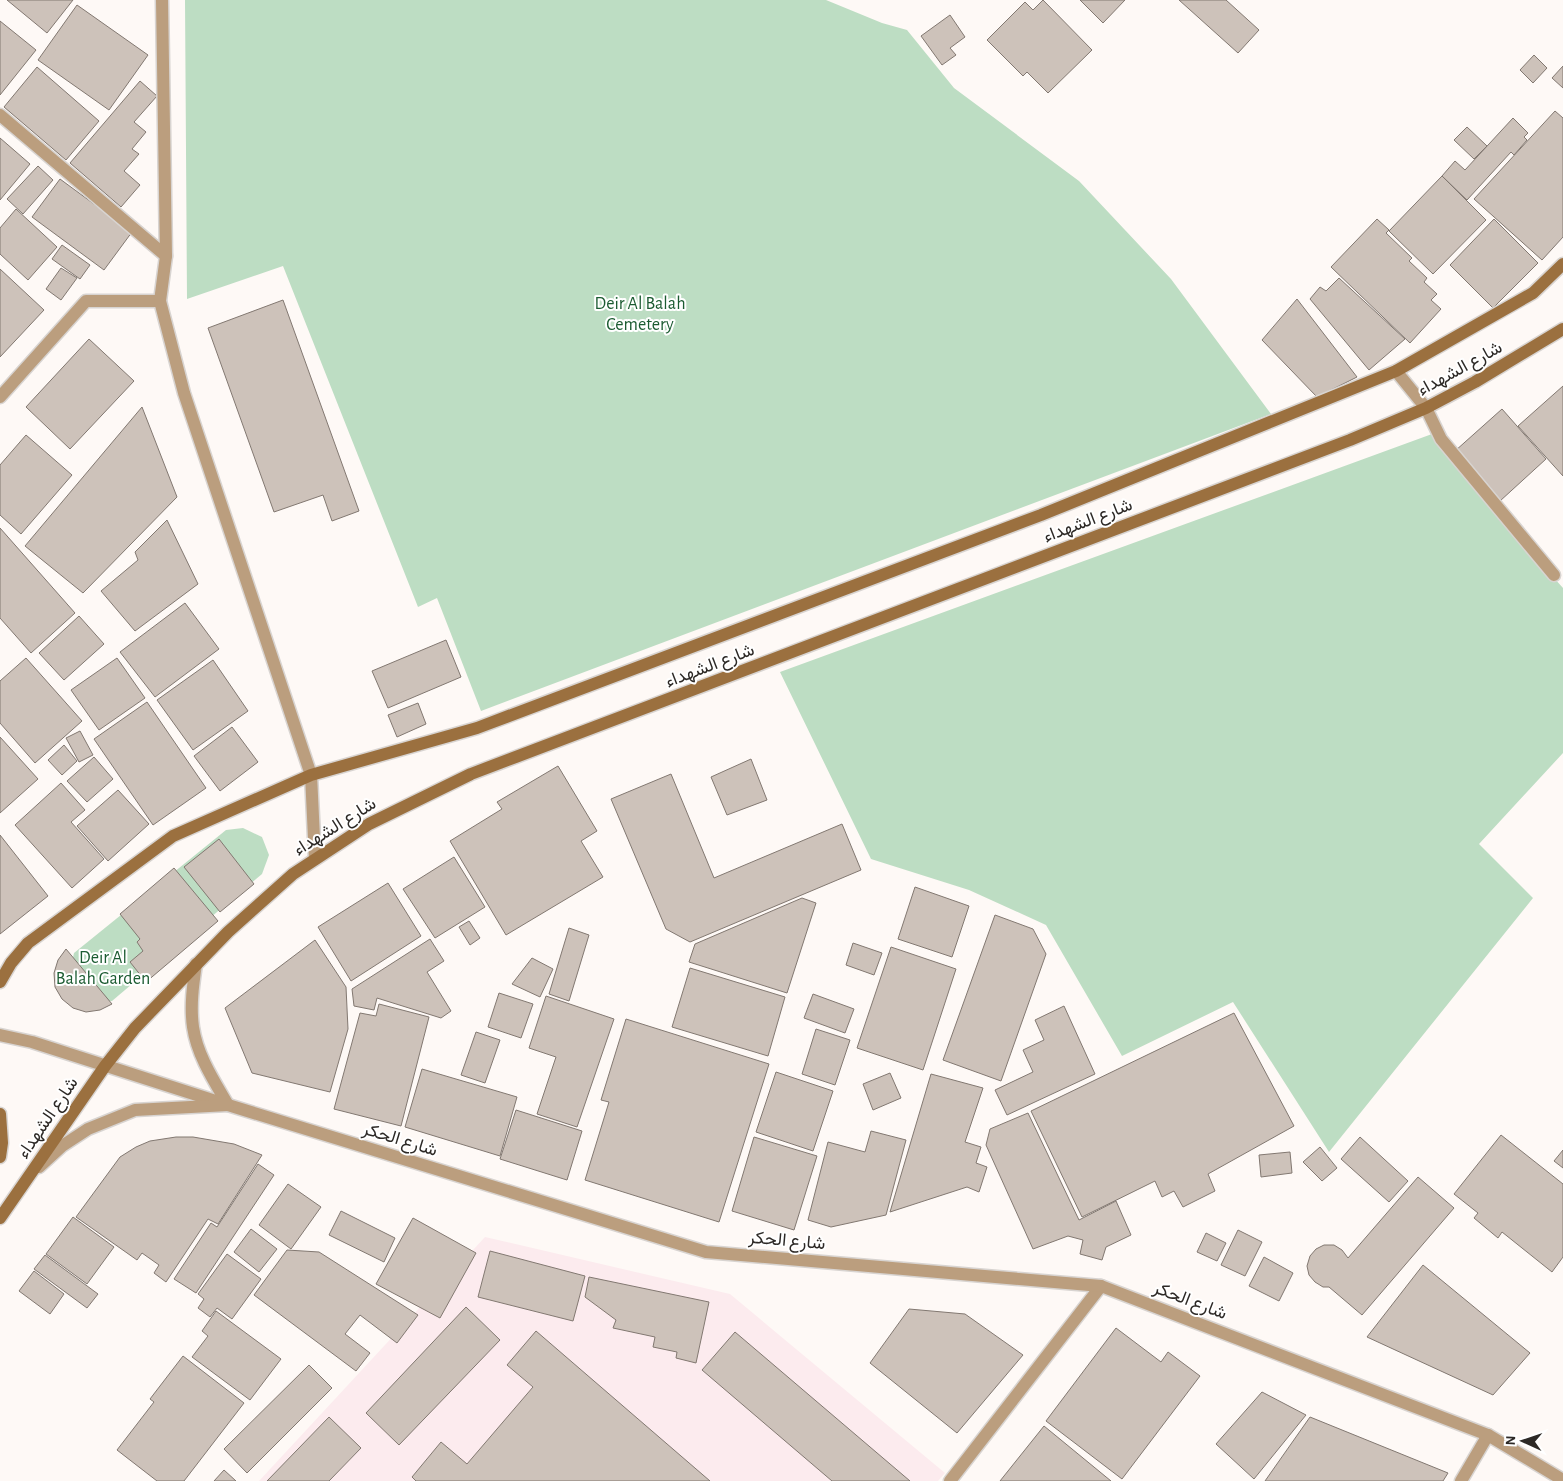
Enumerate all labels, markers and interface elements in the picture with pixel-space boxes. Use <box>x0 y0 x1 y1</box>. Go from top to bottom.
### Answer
park label: Deir Al Balah Cemetery <box>595 295 686 334</box>
street label: شارع الشهداء <box>1415 338 1506 401</box>
street label: شارع الشهداء <box>1041 496 1136 548</box>
street label: شارع الشهداء <box>663 641 758 693</box>
street label: شارع الشهداء <box>290 795 381 861</box>
park label: Deir Al Balah Garden <box>56 949 150 988</box>
street label: شارع الشهداء <box>14 1074 83 1163</box>
street label: شارع الحكر <box>359 1120 439 1162</box>
street label: شارع الحكر <box>747 1229 826 1255</box>
street label: شارع الحكر <box>1149 1278 1229 1325</box>
north arrow <box>1498 1416 1548 1466</box>
text: N <box>1504 1435 1518 1446</box>

